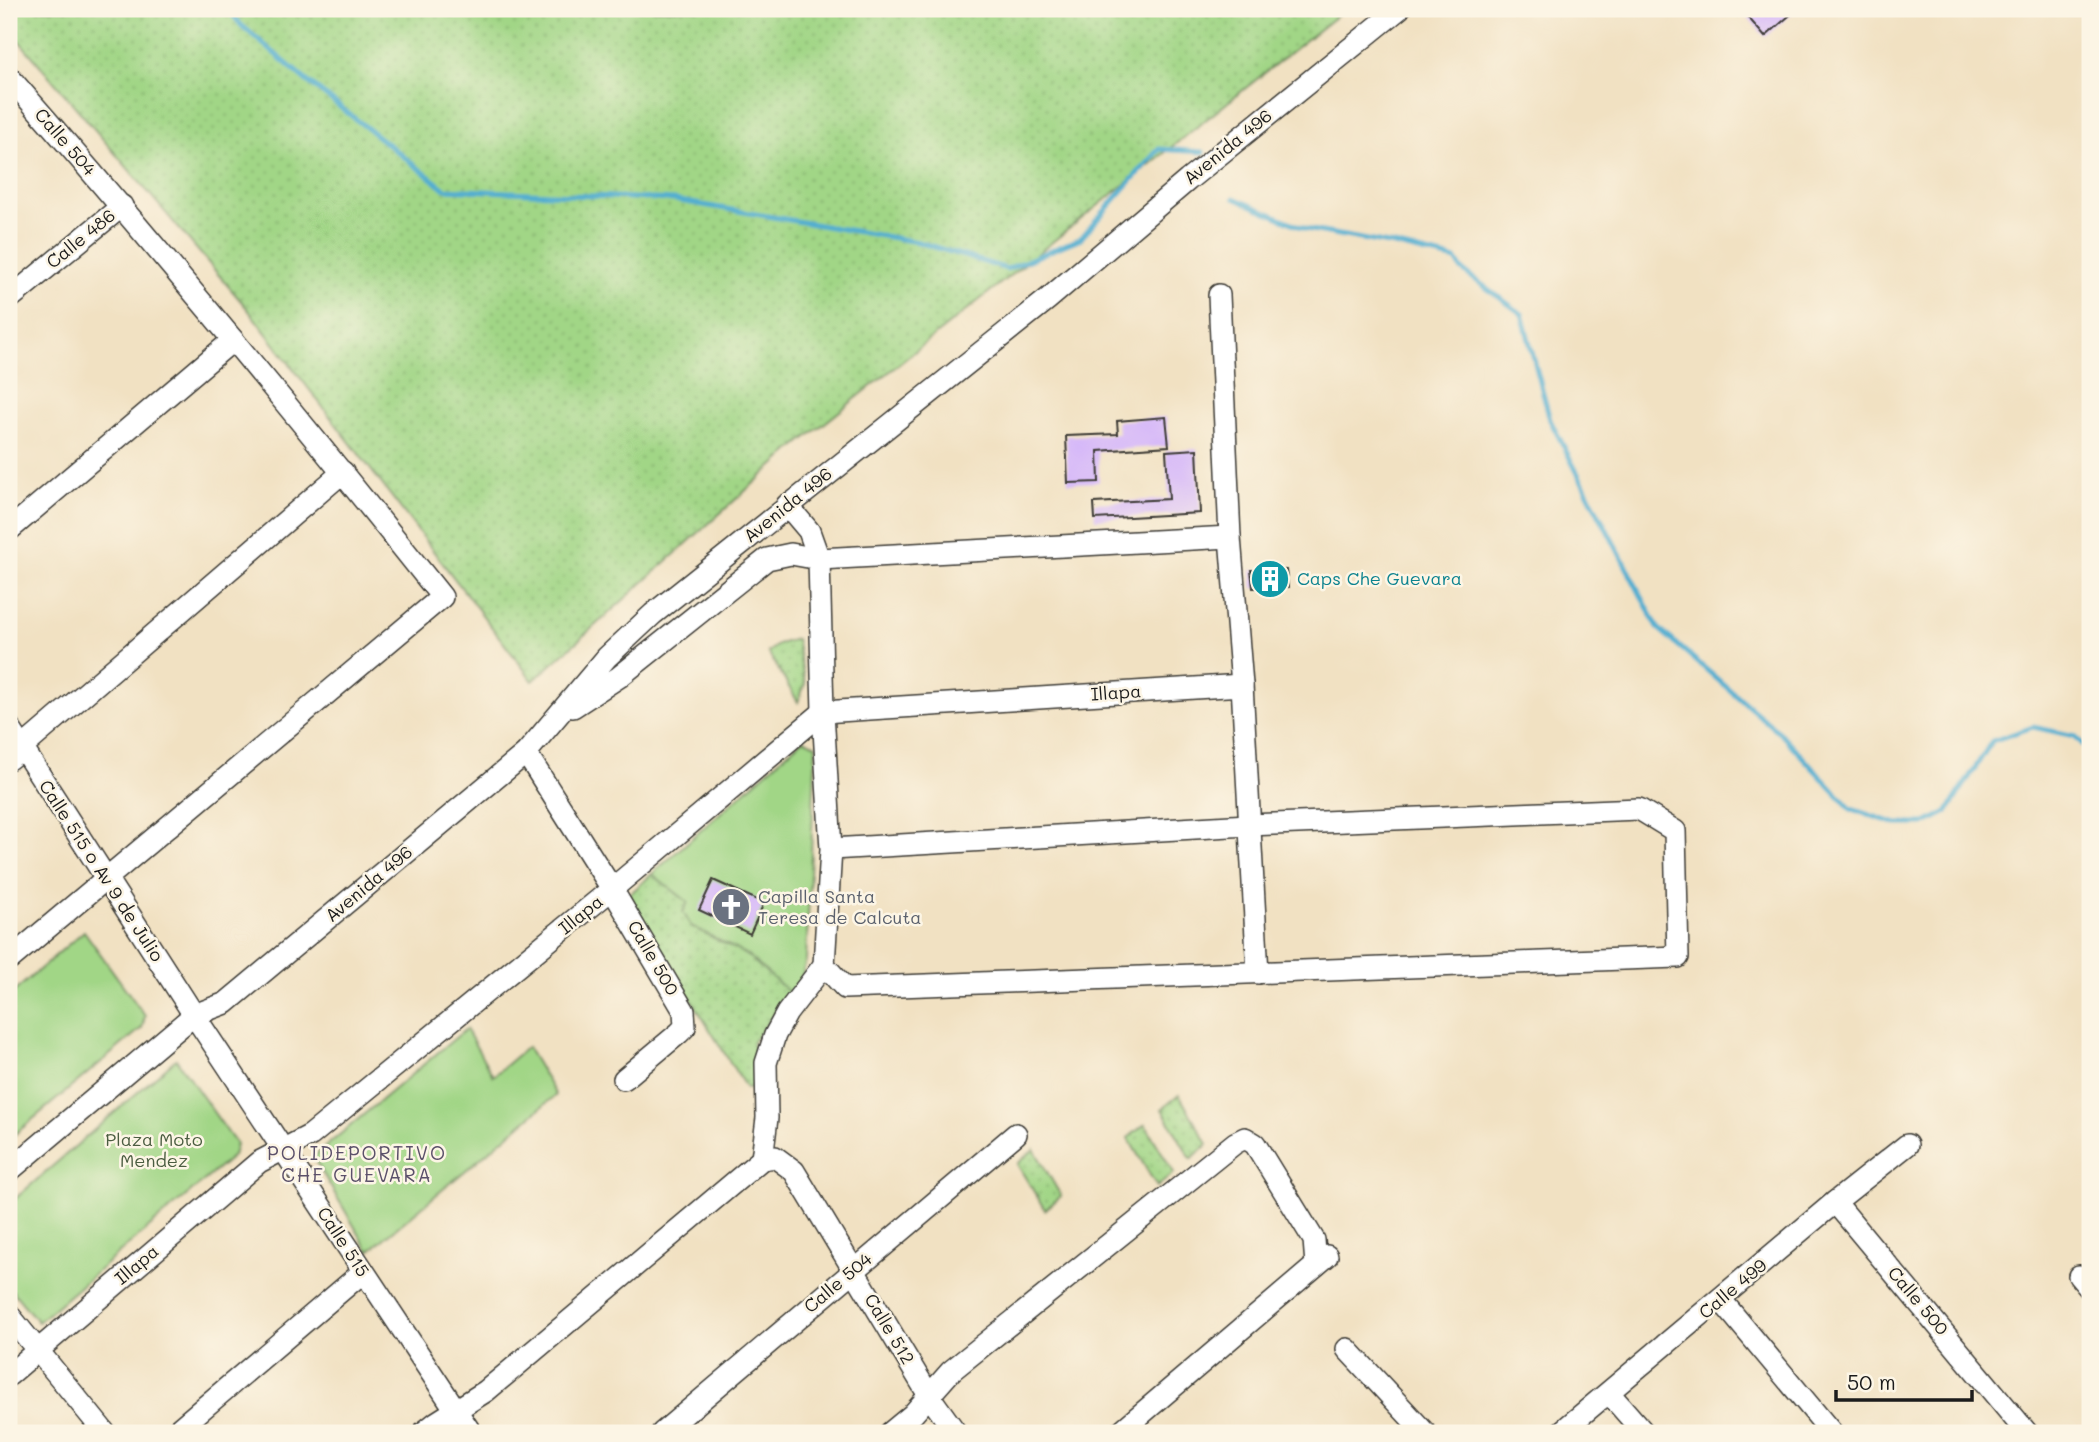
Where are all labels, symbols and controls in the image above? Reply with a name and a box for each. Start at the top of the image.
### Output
street label: Calle 504 [30,102,102,181]
street label: Avenida 496 [1178,103,1277,189]
street label: Calle 486 [41,203,120,273]
street label: Avenida 496 [738,461,837,547]
building icon: Caps Che Guevara [1249,558,1291,600]
place label: Caps Che Guevara [1297,566,1462,590]
street label: Illapa [1090,678,1142,706]
street label: Calle 515 o Av 9 de Julio [34,775,170,966]
street label: Avenida 496 [320,840,417,927]
place label: Capilla Santa Teresa de Calcuta [758,884,922,929]
church icon: Capilla Santa Teresa de Calcuta [710,886,752,928]
street label: Illapa [553,889,608,939]
street label: Calle 500 [623,916,685,999]
park label: Plaza Moto Mendez [105,1127,203,1172]
district label: POLIDEPORTIVO CHE GUEVARA [267,1140,447,1187]
street label: Calle 515 [312,1202,375,1281]
street label: Illapa [109,1239,163,1290]
street label: Calle 504 [798,1246,877,1318]
street label: Calle 499 [1693,1253,1772,1324]
street label: Calle 500 [1883,1261,1955,1340]
street label: Calle 512 [859,1289,920,1368]
scale bar [1836,1358,1973,1402]
text: 50 m [1847,1368,1896,1395]

